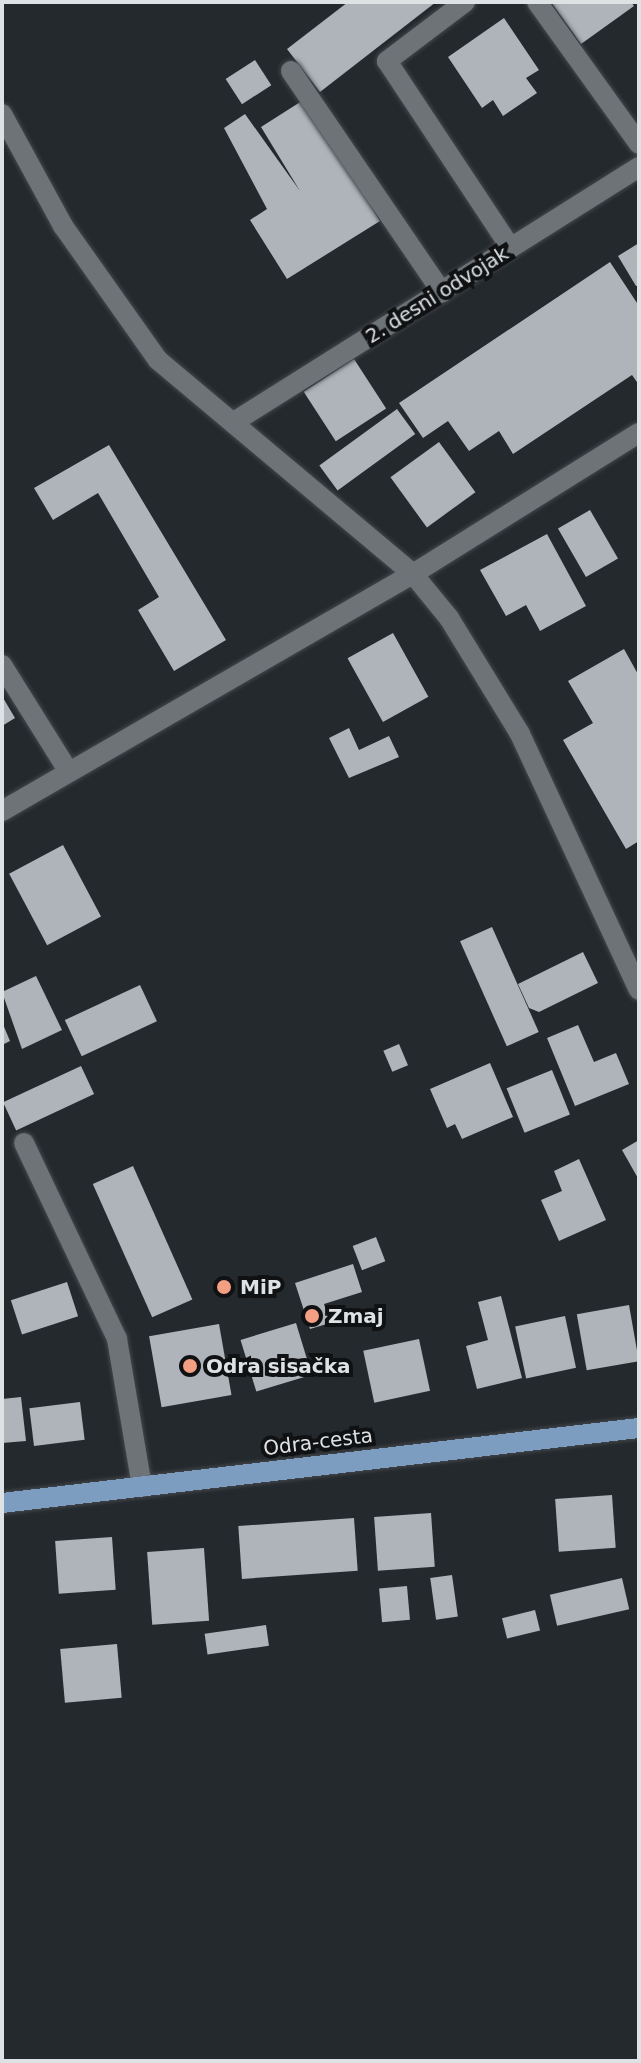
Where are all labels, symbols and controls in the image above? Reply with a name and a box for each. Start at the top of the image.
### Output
street label: 2. desni odvojak [361,241,513,349]
place label: MiP [240,1275,281,1299]
marker: MiP [215,1278,233,1296]
place label: Zmaj [328,1304,384,1328]
marker: Zmaj [303,1307,321,1325]
place label: Odra sisačka [206,1354,350,1378]
marker: Odra sisačka [181,1357,199,1375]
street label: Odra-cesta [262,1423,374,1461]

